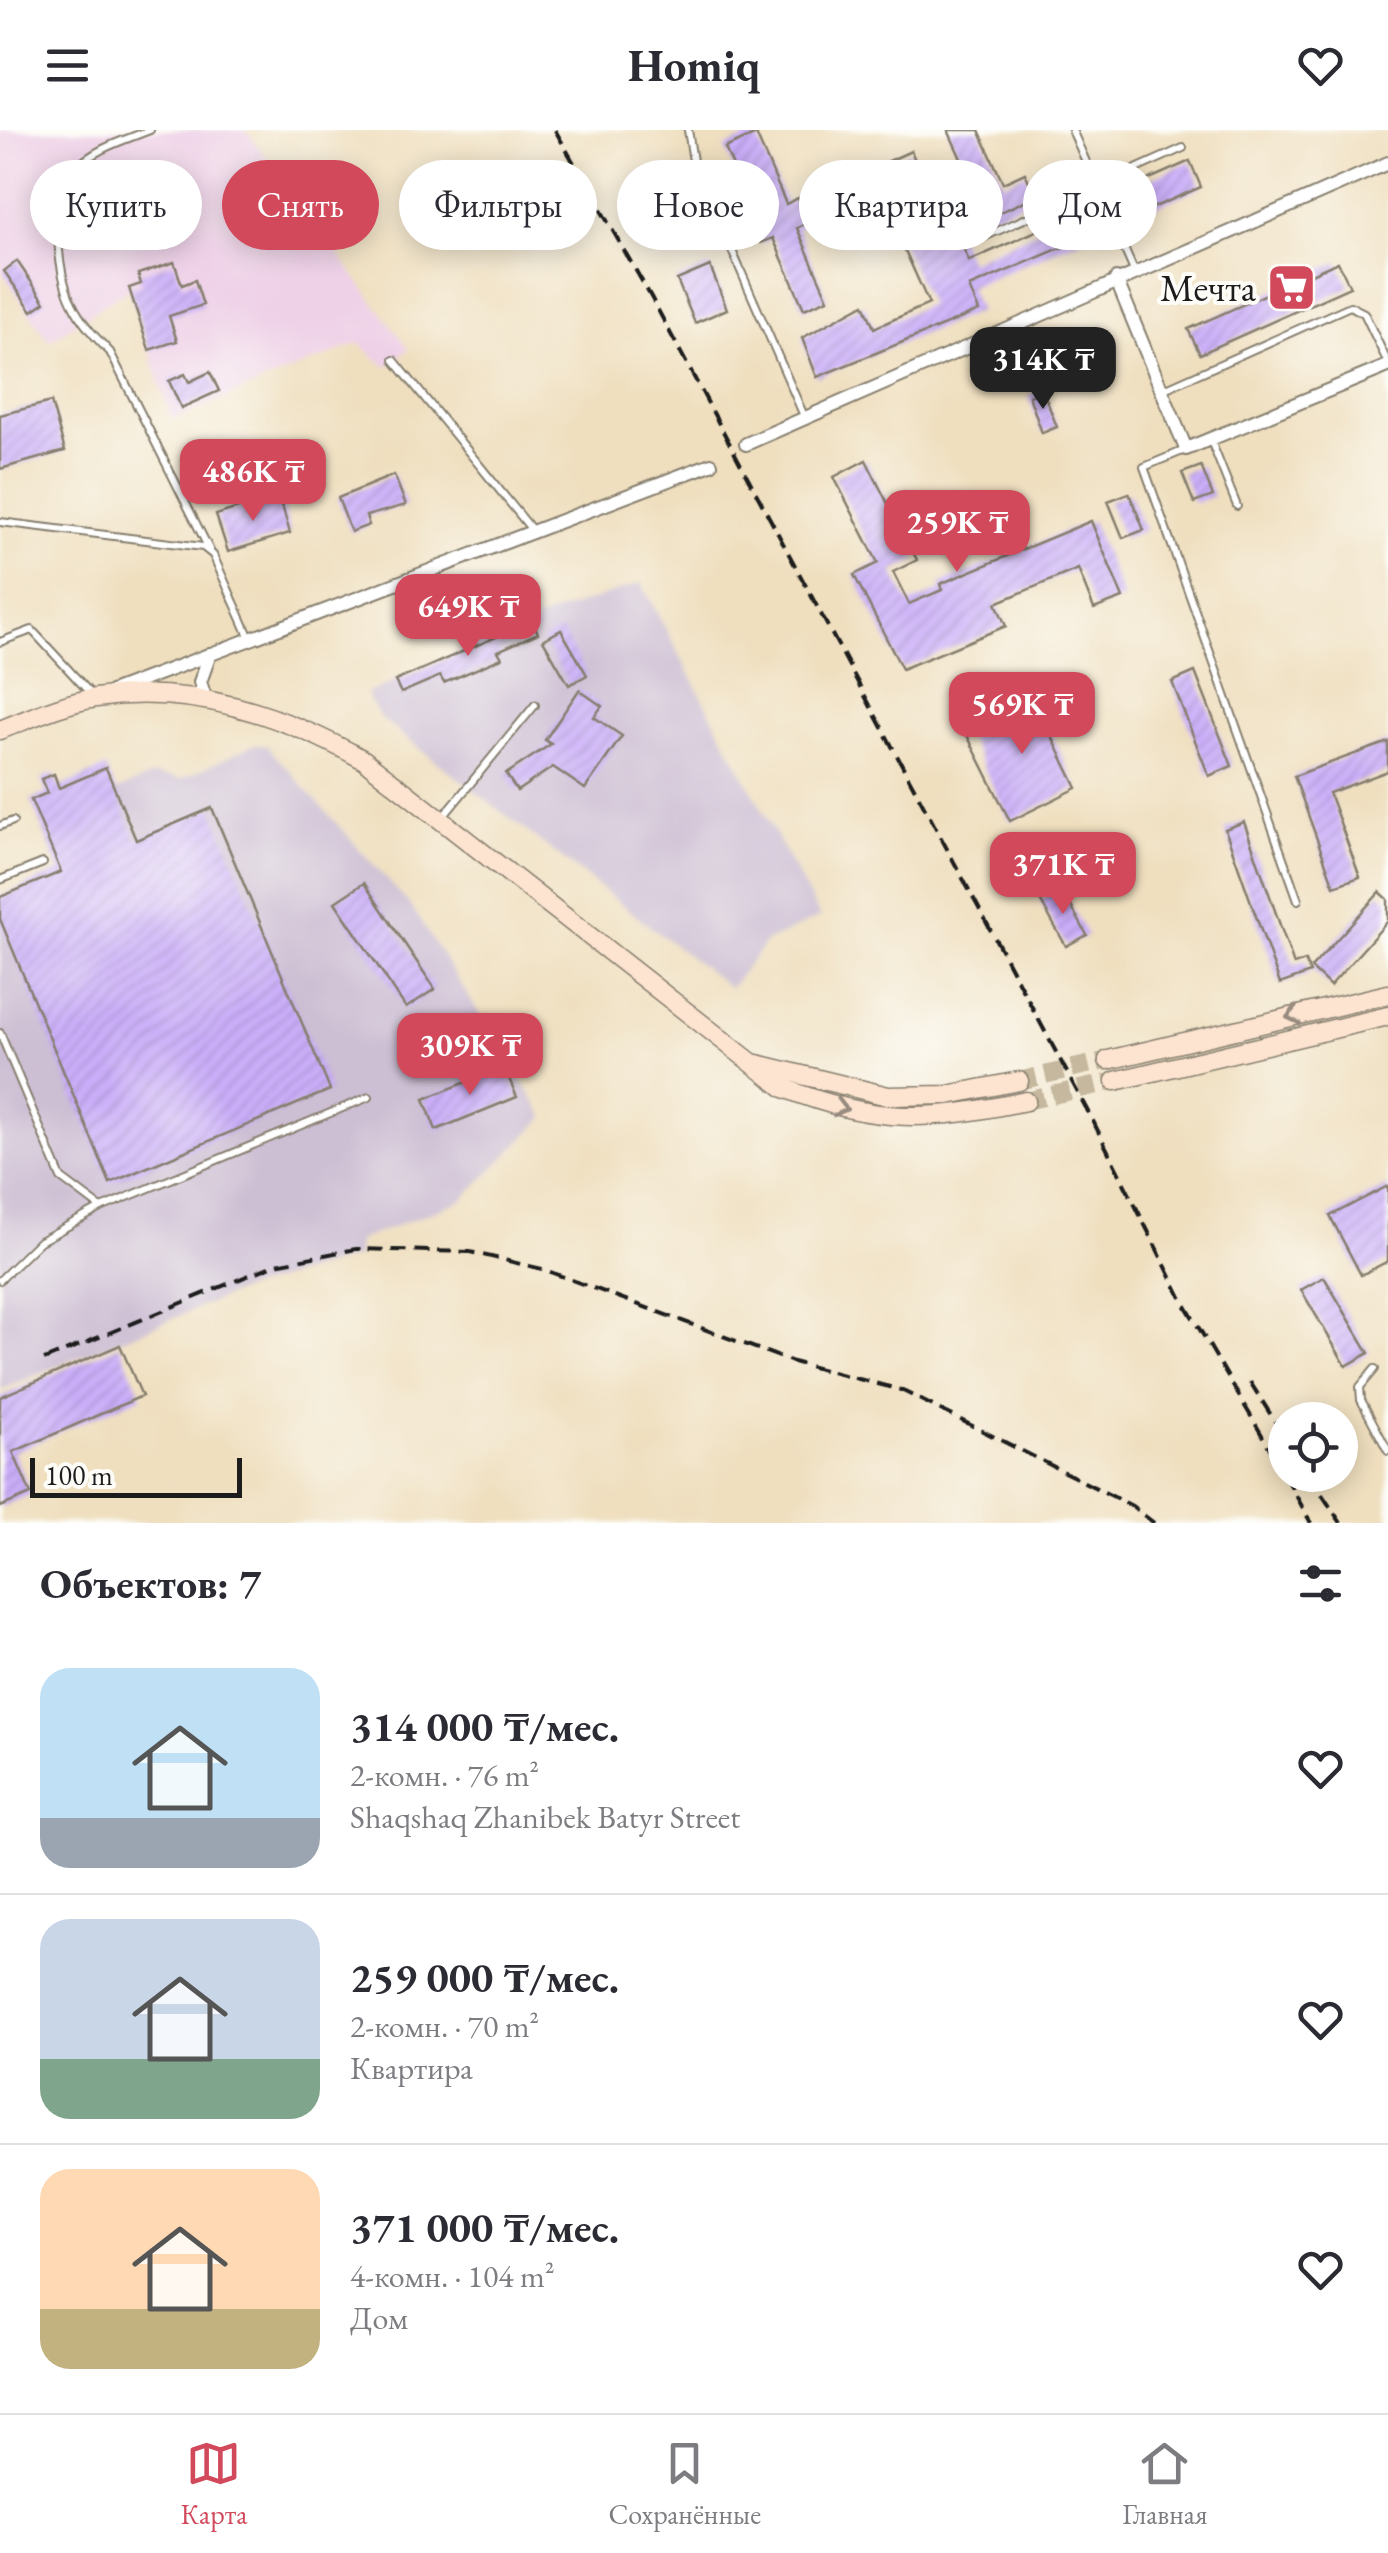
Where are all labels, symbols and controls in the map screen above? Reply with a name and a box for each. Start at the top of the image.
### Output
text: Homiq [628,36,760,94]
icon: menu [40,38,95,93]
icon: heart [1293,38,1348,93]
chip: Купить [30,160,202,250]
chip: Снять [222,160,379,250]
chip: Фильтры [399,160,597,250]
chip: Новое [617,160,779,250]
chip: Квартира [799,160,1003,250]
chip: Дом [1023,160,1157,250]
supermarket icon: Мечта [1265,262,1317,314]
place label: Мечта [1160,263,1257,312]
pin: 314K ₸ [962,327,1124,412]
text: 314K ₸ [992,338,1094,380]
pin: 486K ₸ [172,439,334,524]
text: 486K ₸ [202,450,304,492]
pin: 259K ₸ [876,490,1038,575]
text: 259K ₸ [906,501,1008,543]
pin: 649K ₸ [387,574,549,659]
text: 649K ₸ [417,585,519,627]
pin: 569K ₸ [941,672,1103,757]
text: 569K ₸ [971,683,1073,725]
pin: 371K ₸ [982,832,1144,917]
text: 371K ₸ [1012,843,1114,885]
one-way arrow [1285,1005,1302,1026]
pin: 309K ₸ [389,1013,551,1098]
text: 309K ₸ [419,1024,521,1066]
one-way arrow [832,1096,849,1117]
map controls [1268,1402,1358,1492]
button: locate [1268,1402,1358,1492]
scale bar [30,1453,242,1498]
text: 100 m [45,1457,113,1493]
text: Объектов: 7 [40,1556,261,1611]
icon: filters [1293,1556,1348,1611]
text: 314 000 ₸/мес. [350,1699,619,1754]
icon: home [120,1708,240,1828]
icon: heart [1293,1741,1348,1796]
text: 2-комн. · 76 m² [350,1754,539,1796]
text: Shaqshaq Zhanibek Batyr Street [350,1796,740,1838]
text: 259 000 ₸/мес. [350,1950,619,2005]
icon: home [120,1959,240,2079]
icon: heart [1293,1992,1348,2047]
text: 2-комн. · 70 m² [350,2005,539,2047]
text: Квартира [350,2047,473,2089]
text: 371 000 ₸/мес. [350,2200,619,2255]
icon: home [120,2209,240,2329]
icon: heart [1293,2242,1348,2297]
text: 4-комн. · 104 m² [350,2255,555,2297]
text: Дом [350,2297,408,2339]
tab: Карта [181,2436,247,2532]
tab: Сохранённые [608,2436,761,2532]
tab: Главная [1122,2436,1207,2532]

